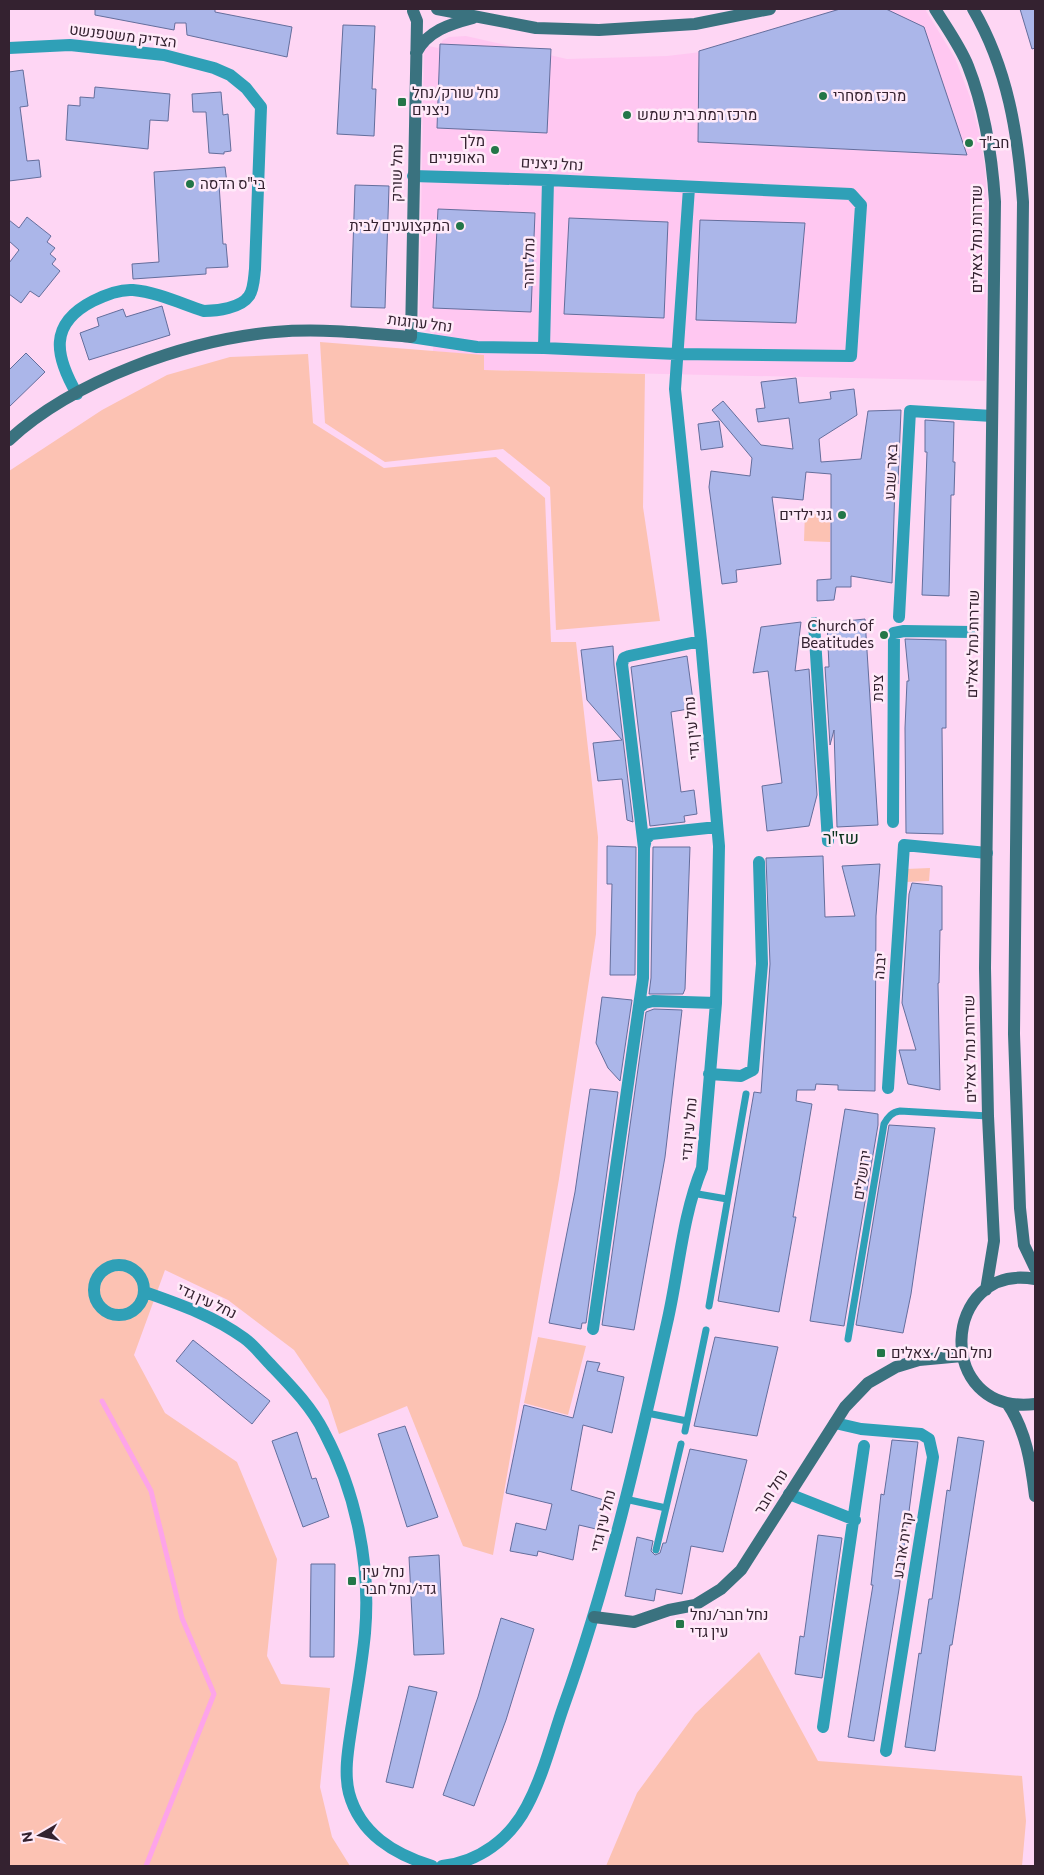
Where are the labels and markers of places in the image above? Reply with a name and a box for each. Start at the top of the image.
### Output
place label: נחל שורק/נחל ניצנים [412,83,499,118]
place label: מרכז מסחרי [833,86,906,104]
marker: מרכז מסחרי [817,90,829,102]
marker: נחל שורק/נחל ניצנים [396,96,408,108]
place label: מרכז רמת בית שמש [637,105,757,123]
marker: מרכז רמת בית שמש [621,109,633,121]
place label: מלך האופניים [429,131,485,166]
place label: חב"ד [979,133,1009,151]
marker: חב"ד [963,137,975,149]
marker: מלך האופניים [489,144,501,156]
place label: בי"ס הדסה [200,174,266,192]
marker: בי"ס הדסה [184,178,196,190]
place label: המקצוענים לבית [349,216,450,234]
marker: המקצוענים לבית [454,220,466,232]
place label: גני ילדים [779,505,832,523]
marker: גני ילדים [836,509,848,521]
place label: Church of Beatitudes [801,616,874,651]
marker: Church of Beatitudes [878,629,890,641]
place label: נחל חבר / צאלים [891,1343,992,1361]
marker: נחל חבר / צאלים [875,1347,887,1359]
place label: נחל עין גדי/נחל חבר [362,1562,437,1597]
marker: נחל עין גדי/נחל חבר [346,1575,358,1587]
place label: נחל חבר/נחל עין גדי [690,1605,768,1640]
marker: נחל חבר/נחל עין גדי [674,1618,686,1630]

